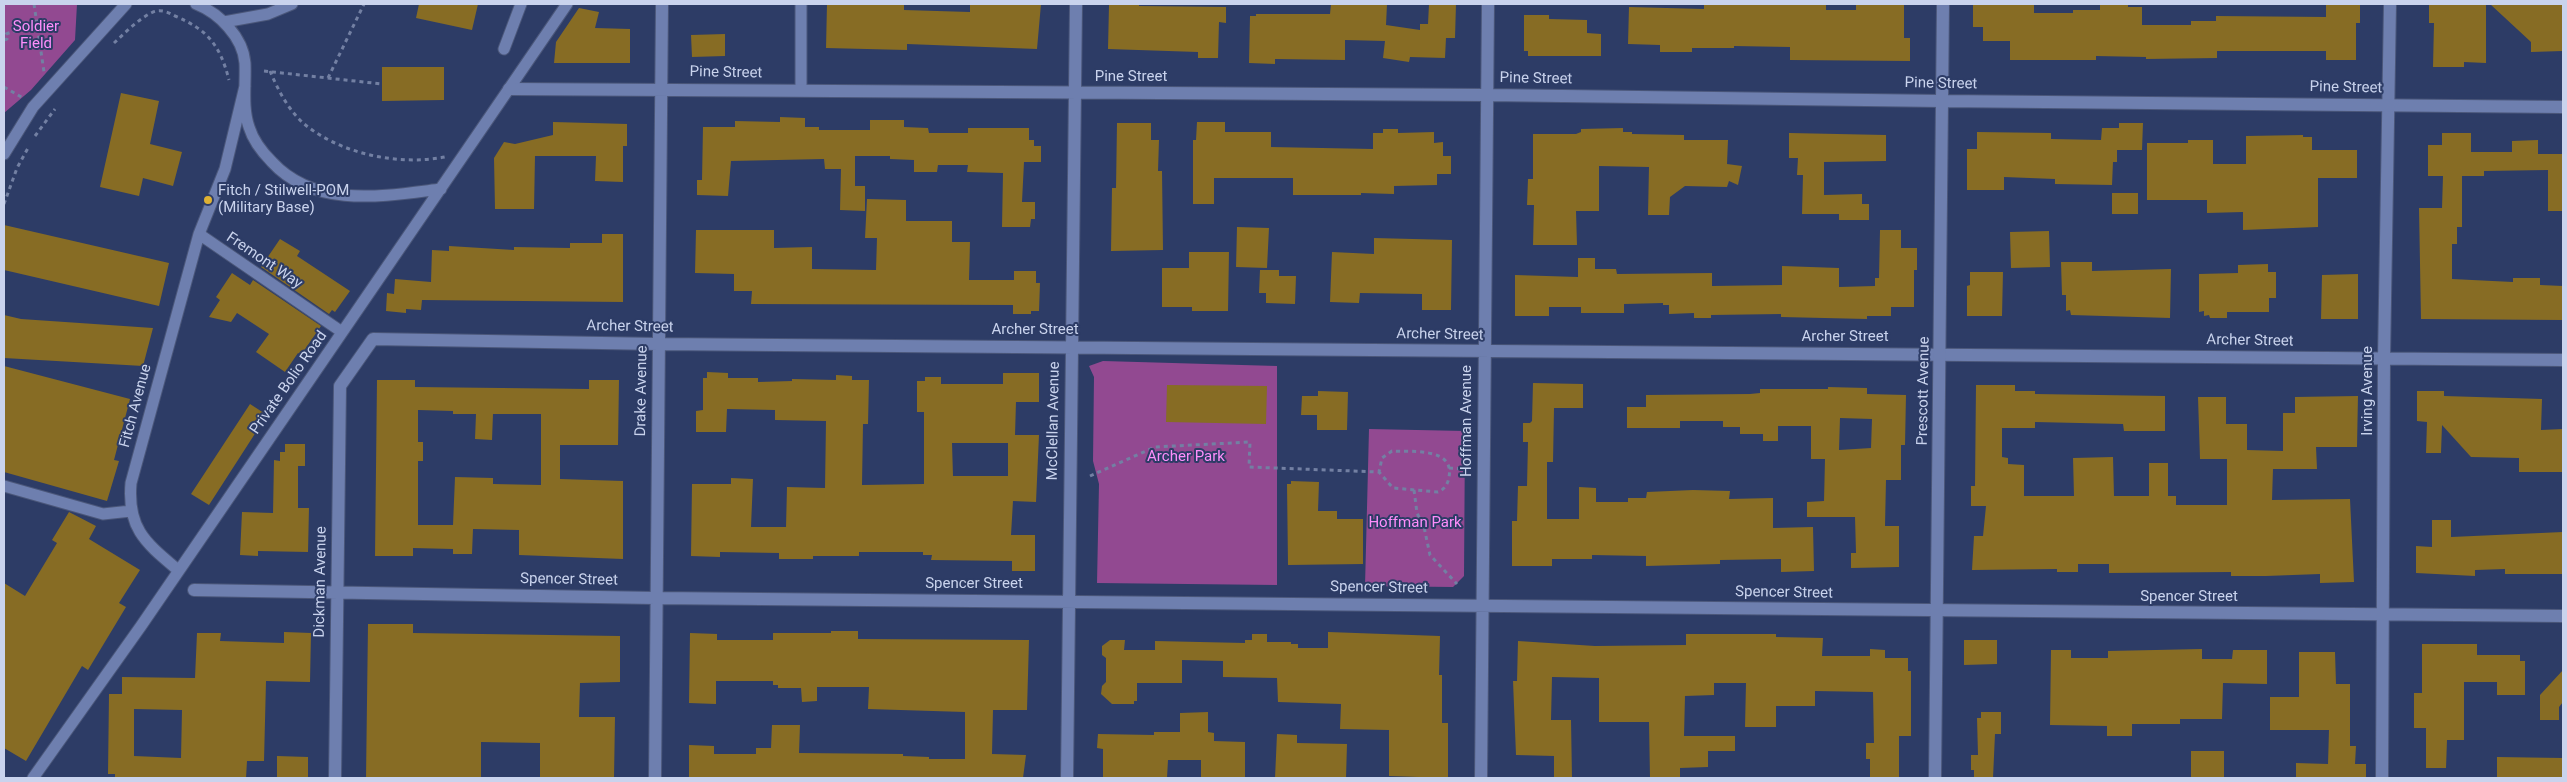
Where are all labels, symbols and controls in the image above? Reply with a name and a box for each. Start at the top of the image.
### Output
park label: Soldier Field [13,18,59,53]
street label: Pine Street [690,63,762,83]
street label: Pine Street [1095,68,1167,86]
street label: Pine Street [1500,69,1572,89]
street label: Pine Street [1905,74,1977,94]
street label: Pine Street [2310,78,2382,98]
place label: Fitch / Stilwell-POM (Military Base) [218,182,349,217]
marker: Fitch / Stilwell-POM (Military Base) [202,194,214,206]
street label: Fremont Way [223,229,305,293]
street label: Archer Street [586,317,674,337]
street label: Archer Street [991,321,1079,339]
street label: Archer Street [1396,325,1484,345]
street label: Private Bolio Road [247,328,331,438]
street label: Archer Street [1801,328,1889,346]
street label: Archer Street [2206,331,2294,351]
street label: Prescott Avenue [1914,336,1934,446]
street label: Drake Avenue [632,345,652,437]
street label: Irving Avenue [2359,346,2377,436]
street label: McClellan Avenue [1044,361,1064,481]
street label: Fitch Avenue [116,362,156,450]
street label: Hoffman Avenue [1458,365,1476,477]
park label: Archer Park [1147,448,1225,466]
park label: Hoffman Park [1368,514,1462,532]
street label: Dickman Avenue [311,526,331,638]
street label: Spencer Street [520,570,618,590]
street label: Spencer Street [925,575,1023,593]
street label: Spencer Street [1330,578,1428,598]
street label: Spencer Street [1735,583,1833,603]
street label: Spencer Street [2140,588,2238,606]

